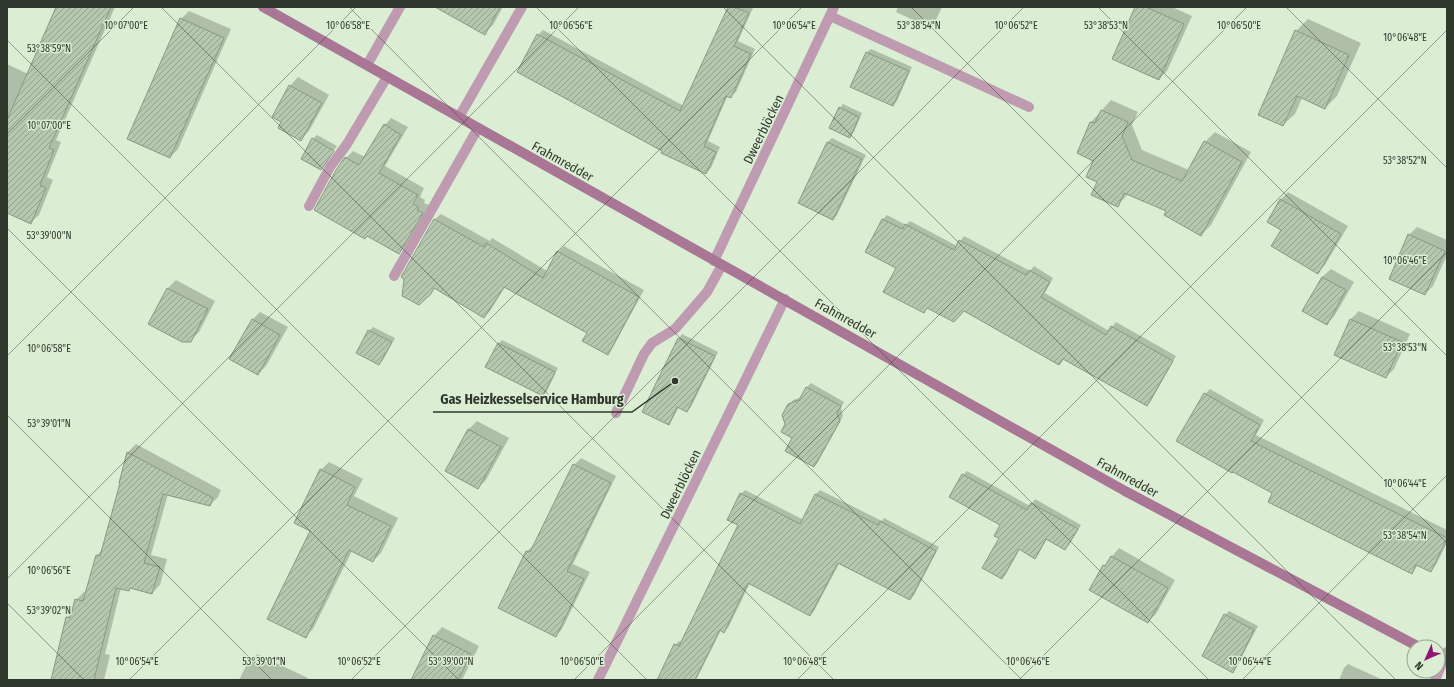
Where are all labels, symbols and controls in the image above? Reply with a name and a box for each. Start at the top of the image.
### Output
text: 10°07'00"E [104,20,148,32]
text: 10°06'58"E [326,20,370,32]
text: 10°06'56"E [549,20,593,32]
text: 10°06'54"E [772,20,816,32]
text: 53°38'54"N [897,20,941,32]
text: 10°06'52"E [994,20,1038,32]
text: 53°38'53"N [1084,20,1128,32]
text: 10°06'50"E [1217,20,1261,32]
text: 10°06'48"E [1383,32,1427,44]
text: 53°38'59"N [27,43,71,55]
street label: Dweerblöcken [740,92,787,166]
text: 10°07'00"E [27,120,71,132]
street label: Frahmredder [529,138,597,185]
text: 53°38'52"N [1383,155,1427,167]
text: 53°39'00"N [26,230,72,242]
text: 10°06'46"E [1383,255,1427,267]
street label: Frahmredder [812,295,880,342]
text: 53°38'53"N [1383,342,1427,354]
text: 10°06'58"E [27,343,71,355]
callout: Gas Heizkesselservice Hamburg [433,386,632,412]
text: Gas Heizkesselservice Hamburg [440,391,624,408]
text: 53°39'01"N [27,418,71,430]
street label: Dweerblöcken [657,447,704,521]
street label: Frahmredder [1094,454,1162,501]
text: 10°06'44"E [1383,478,1427,490]
text: 53°38'54"N [1383,530,1427,542]
text: 10°06'56"E [27,565,71,577]
text: 53°39'02"N [27,605,71,617]
north arrow [1406,639,1446,679]
text: 10°06'54"E [115,656,159,668]
text: 53°39'01"N [242,656,286,668]
text: 10°06'52"E [337,656,381,668]
text: 53°39'00"N [428,656,474,668]
text: 10°06'50"E [560,656,604,668]
text: 10°06'48"E [783,656,827,668]
text: 10°06'46"E [1006,656,1050,668]
text: 10°06'44"E [1228,656,1272,668]
text: N [1412,659,1426,673]

